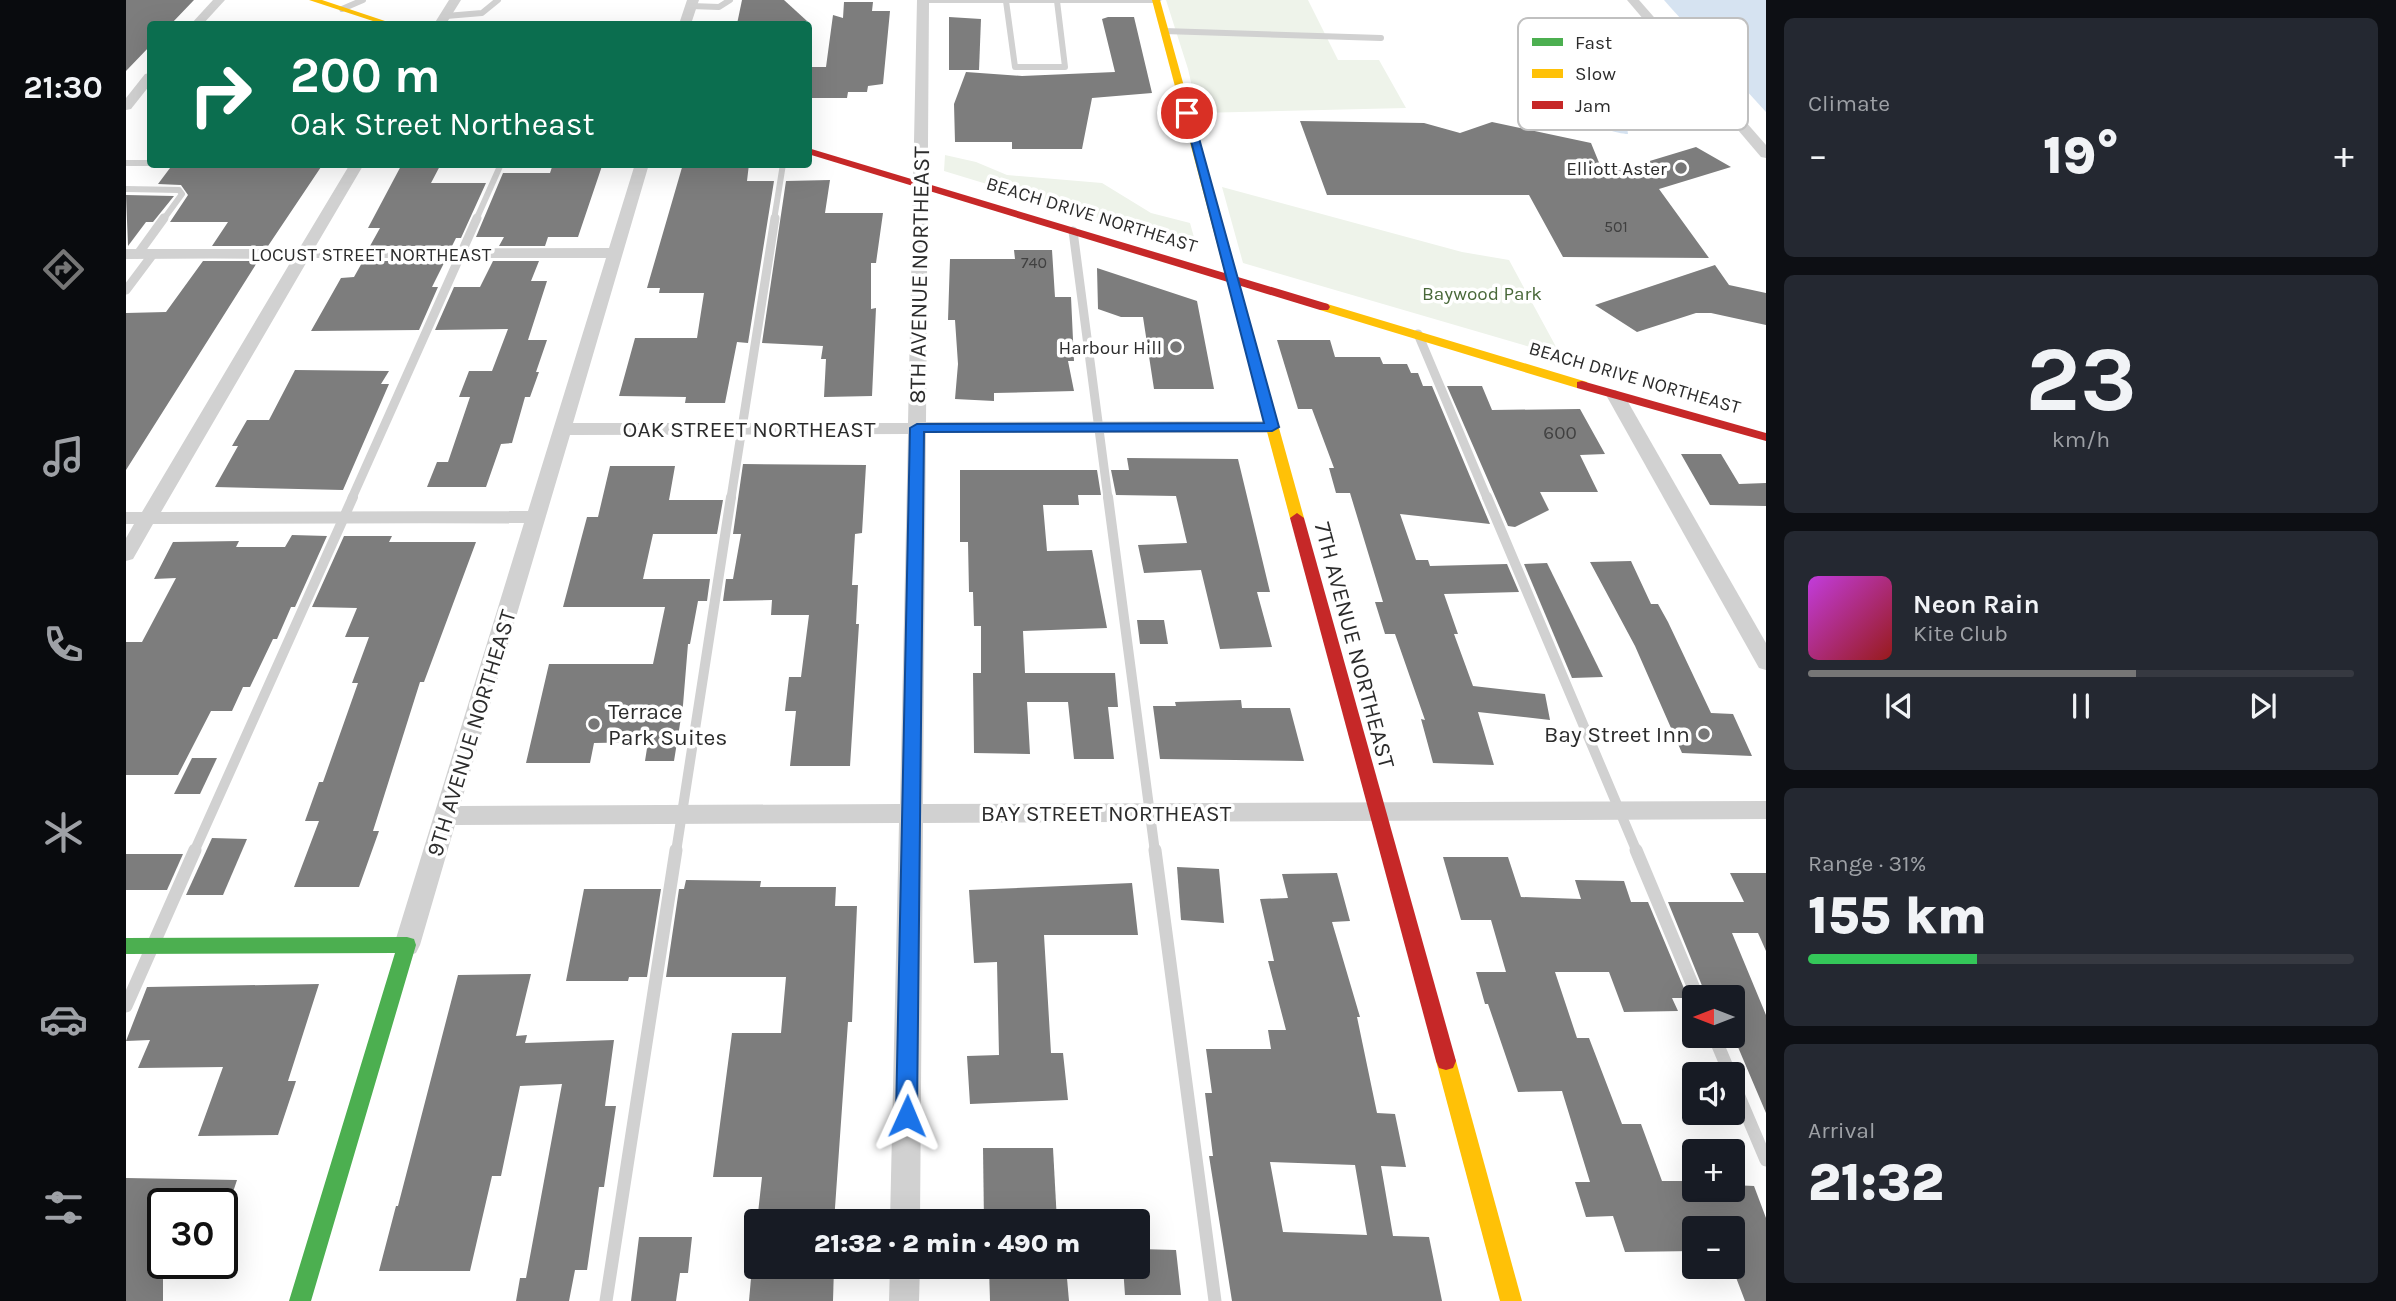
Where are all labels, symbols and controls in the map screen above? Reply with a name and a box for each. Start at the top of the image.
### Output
legend [1518,18,1748,130]
text: Fast [1575,32,1612,54]
text: 200 m [290,47,441,104]
icon: right [175,49,266,140]
text: Slow [1575,63,1616,85]
text: 21:30 [23,69,103,106]
pin [1157,83,1217,143]
text: Climate [1808,90,1890,117]
icon: arrive [1168,94,1206,132]
text: Jam [1575,95,1611,117]
text: Oak Street Northeast [290,106,595,143]
text: 19° [2043,125,2119,186]
text: − [1808,133,1828,178]
text: + [2334,133,2354,178]
street label: 8TH AVENUE NORTHEAST [904,146,935,404]
place label: Elliott Aster [1566,158,1667,180]
marker: Elliott Aster [1673,160,1689,176]
street label: BEACH DRIVE NORTHEAST [984,172,1200,258]
house number: 501 [1604,217,1628,236]
street label: LOCUST STREET NORTHEAST [251,244,492,266]
icon: directions [39,245,88,294]
house number: 740 [1021,253,1047,272]
park label: Baywood Park [1422,283,1542,305]
text: 23 [2025,327,2137,433]
place label: Harbour Hill [1058,337,1162,359]
street label: BEACH DRIVE NORTHEAST [1526,337,1744,419]
marker: Harbour Hill [1168,339,1184,355]
street label: OAK STREET NORTHEAST [623,416,876,443]
house number: 600 [1543,422,1577,444]
text: km/h [2052,426,2110,453]
icon: music [39,432,88,481]
street label: 7TH AVENUE NORTHEAST [1309,519,1401,772]
text: Neon Rain [1913,589,2040,620]
street label: 9TH AVENUE NORTHEAST [421,606,522,860]
icon: phone [39,620,88,669]
text: Kite Club [1913,620,2008,647]
icon: previous [1880,687,1918,725]
icon: pause [2062,687,2100,725]
icon: next [2244,687,2282,725]
place label: Terrace Park Suites [608,698,727,751]
marker: Terrace Park Suites [586,716,602,732]
place label: Bay Street Inn [1544,721,1690,748]
marker: Bay Street Inn [1696,726,1712,742]
street label: BAY STREET NORTHEAST [981,800,1232,827]
icon: climate [39,808,88,857]
text: Range · 31% [1808,850,1926,877]
text: 155 km [1808,885,1987,946]
north arrow [1682,985,1745,1048]
map controls [1682,985,1745,1279]
icon: car [39,995,88,1044]
button: sound [1682,1062,1745,1125]
position arrow [870,1079,944,1153]
text: Arrival [1808,1117,1875,1144]
button: + [1682,1139,1745,1202]
text: 21:32 [1808,1152,1944,1213]
icon: filters [39,1183,88,1232]
speed limit sign: 30 [147,1188,238,1279]
button: − [1682,1216,1745,1279]
text: 21:32 · 2 min · 490 m [814,1228,1080,1259]

